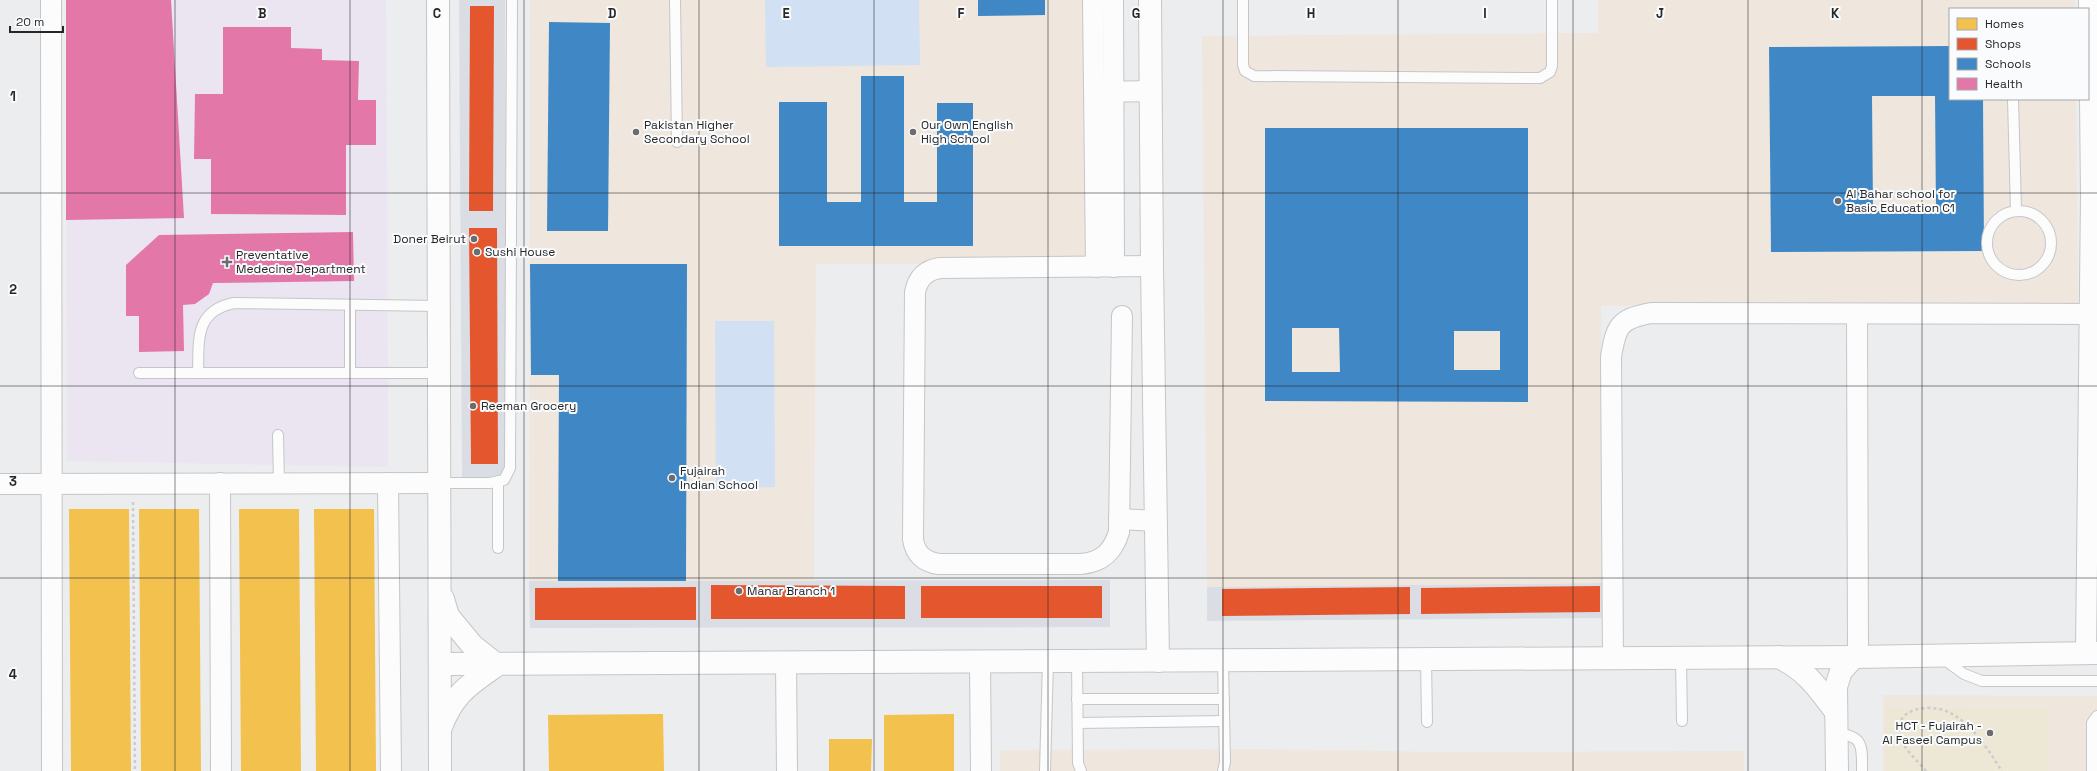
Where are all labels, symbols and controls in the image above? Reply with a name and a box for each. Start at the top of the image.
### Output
text: B [258,5,267,22]
text: C [433,5,441,22]
text: D [608,5,617,22]
text: E [782,5,790,22]
text: F [958,5,965,22]
text: G [1132,5,1140,22]
text: H [1307,5,1315,22]
text: I [1483,5,1487,22]
text: J [1656,5,1664,22]
text: K [1831,5,1840,22]
scale bar [10,8,63,34]
legend [1949,8,2089,100]
text: 20 m [16,14,44,30]
text: Homes [1985,16,2024,32]
text: Shops [1985,36,2021,52]
text: Schools [1985,56,2031,72]
text: Health [1985,76,2023,92]
text: 1 [10,88,16,105]
place label: Pakistan Higher Secondary School [644,117,750,147]
place label: Our Own English High School [921,117,1013,147]
marker: Pakistan Higher Secondary School [631,127,641,137]
marker: Our Own English High School [908,127,918,137]
place label: Al Bahar school for Basic Education C1 [1846,186,1955,216]
marker: Al Bahar school for Basic Education C1 [1833,196,1843,206]
place label: Doner Beirut [393,231,466,247]
marker: Doner Beirut [469,234,479,244]
place label: Sushi House [485,244,555,260]
place label: Preventative Medecine Department [236,247,366,277]
marker: Sushi House [472,247,482,257]
marker: Preventative Medecine Department [221,256,233,268]
text: 2 [9,281,17,298]
place label: Reeman Grocery [481,398,576,414]
marker: Reeman Grocery [468,401,478,411]
place label: Fujairah Indian School [680,463,758,493]
text: 3 [9,473,17,490]
marker: Fujairah Indian School [667,473,677,483]
place label: Manar Branch 1 [747,583,835,599]
marker: Manar Branch 1 [734,586,744,596]
text: 4 [9,666,17,683]
place label: HCT - Fujairah - Al Faseel Campus [1882,718,1982,748]
marker: HCT - Fujairah - Al Faseel Campus [1985,728,1995,738]

